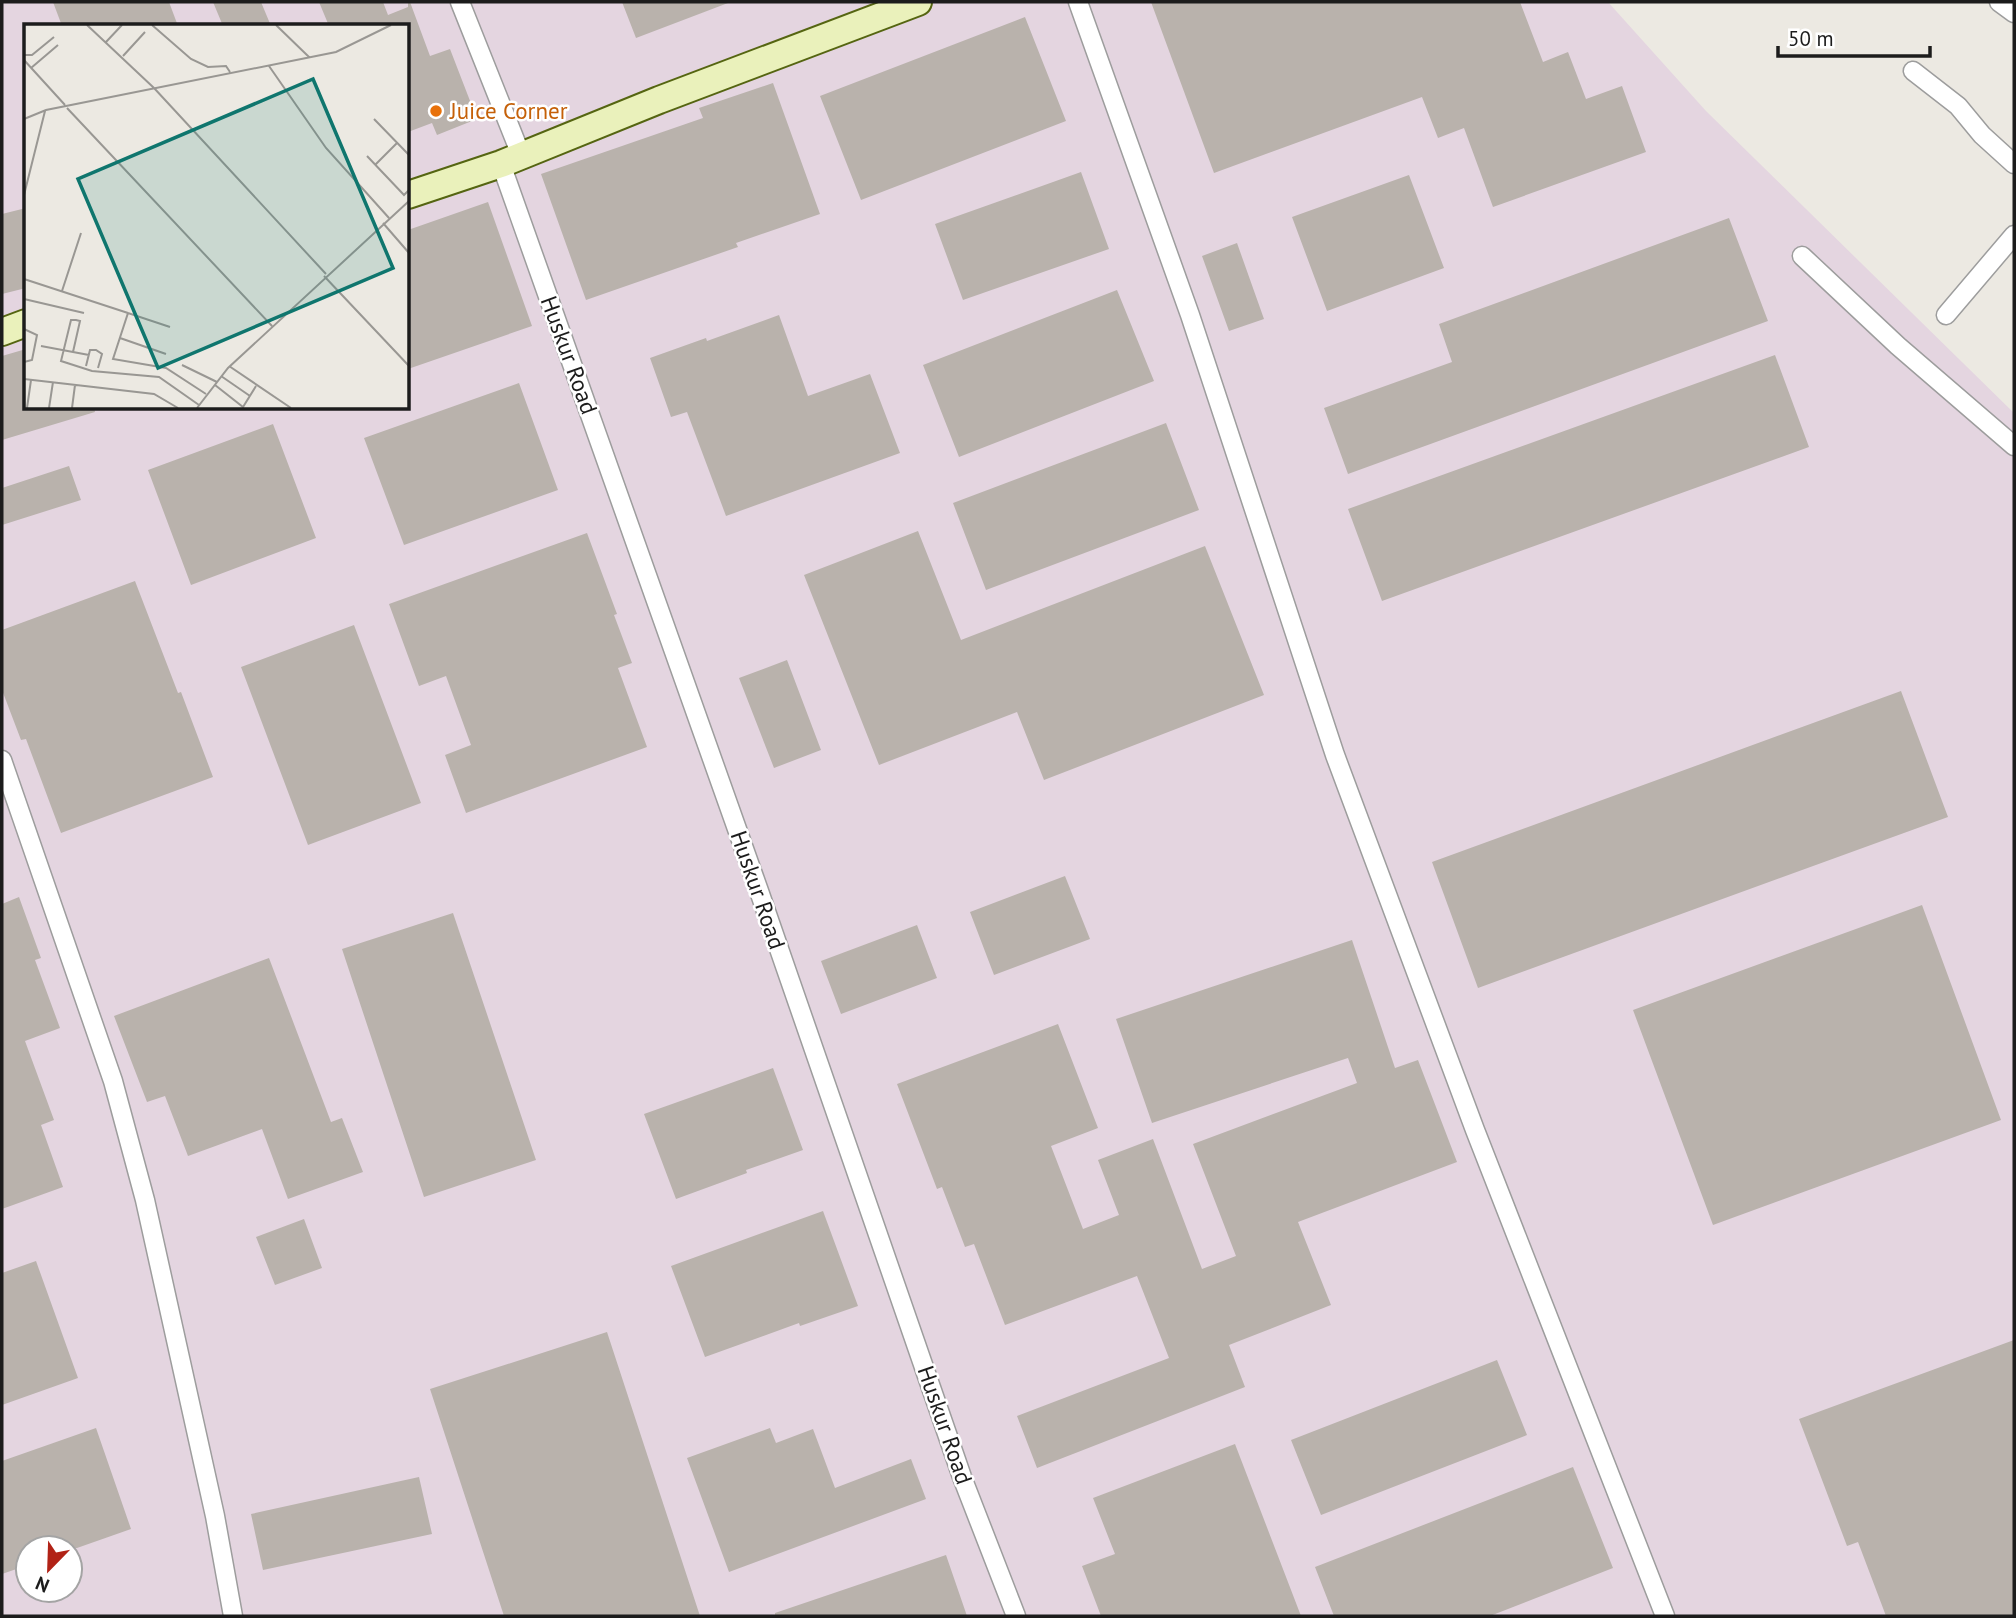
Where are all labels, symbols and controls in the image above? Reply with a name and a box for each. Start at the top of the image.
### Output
scale bar [1778,14,1930,58]
inset map [24,24,410,410]
text: 50 m [1788,25,1834,52]
place label: Juice Corner [449,96,568,125]
marker: Juice Corner [428,103,444,119]
street label: Huskur Road [535,292,604,418]
street label: Huskur Road [725,827,792,953]
street label: Huskur Road [912,1362,979,1488]
north arrow [14,1534,84,1604]
text: N [32,1571,53,1598]

